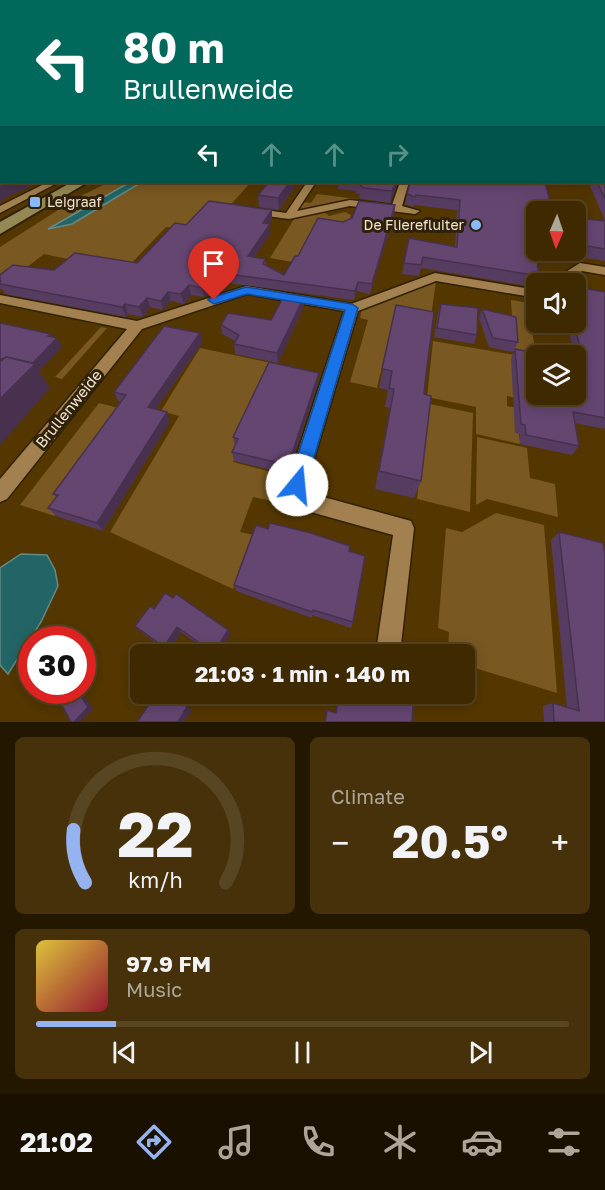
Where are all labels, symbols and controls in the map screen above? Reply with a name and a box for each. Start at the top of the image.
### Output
text: 80 m [123,22,224,72]
icon: left [24,24,102,102]
text: Brullenweide [123,73,294,105]
icon: left [192,138,225,171]
icon: ahead [255,138,288,171]
icon: ahead [318,138,351,171]
icon: right [381,138,414,171]
place label: Leigraaf [47,193,102,210]
marker: Leigraaf [28,195,42,209]
north arrow [526,201,586,261]
map controls [526,201,586,405]
place label: De Flierefluiter [364,216,465,233]
marker: De Flierefluiter [469,218,483,232]
pin [188,238,239,300]
icon: arrive [197,247,230,280]
button: sound [526,273,586,333]
button: layers [526,345,586,405]
street label: Brullenweide [31,366,105,451]
position arrow [265,453,329,517]
speed limit sign: 30 [18,626,96,704]
text: 21:03 · 1 min · 140 m [195,660,410,687]
text: Climate [331,784,405,808]
text: 22 [117,796,193,871]
text: 20.5° [392,814,508,868]
text: − [331,823,349,862]
text: + [551,823,569,862]
text: km/h [128,867,182,893]
text: 97.9 FM [126,950,211,977]
text: Music [126,977,182,1001]
icon: previous [108,1036,141,1069]
icon: pause [286,1036,319,1069]
icon: next [464,1036,497,1069]
icon: directions [133,1121,175,1163]
icon: music [215,1121,257,1163]
icon: phone [297,1121,339,1163]
icon: climate [379,1121,421,1163]
icon: car [461,1121,503,1163]
icon: filters [543,1121,585,1163]
text: 21:02 [20,1126,93,1158]

